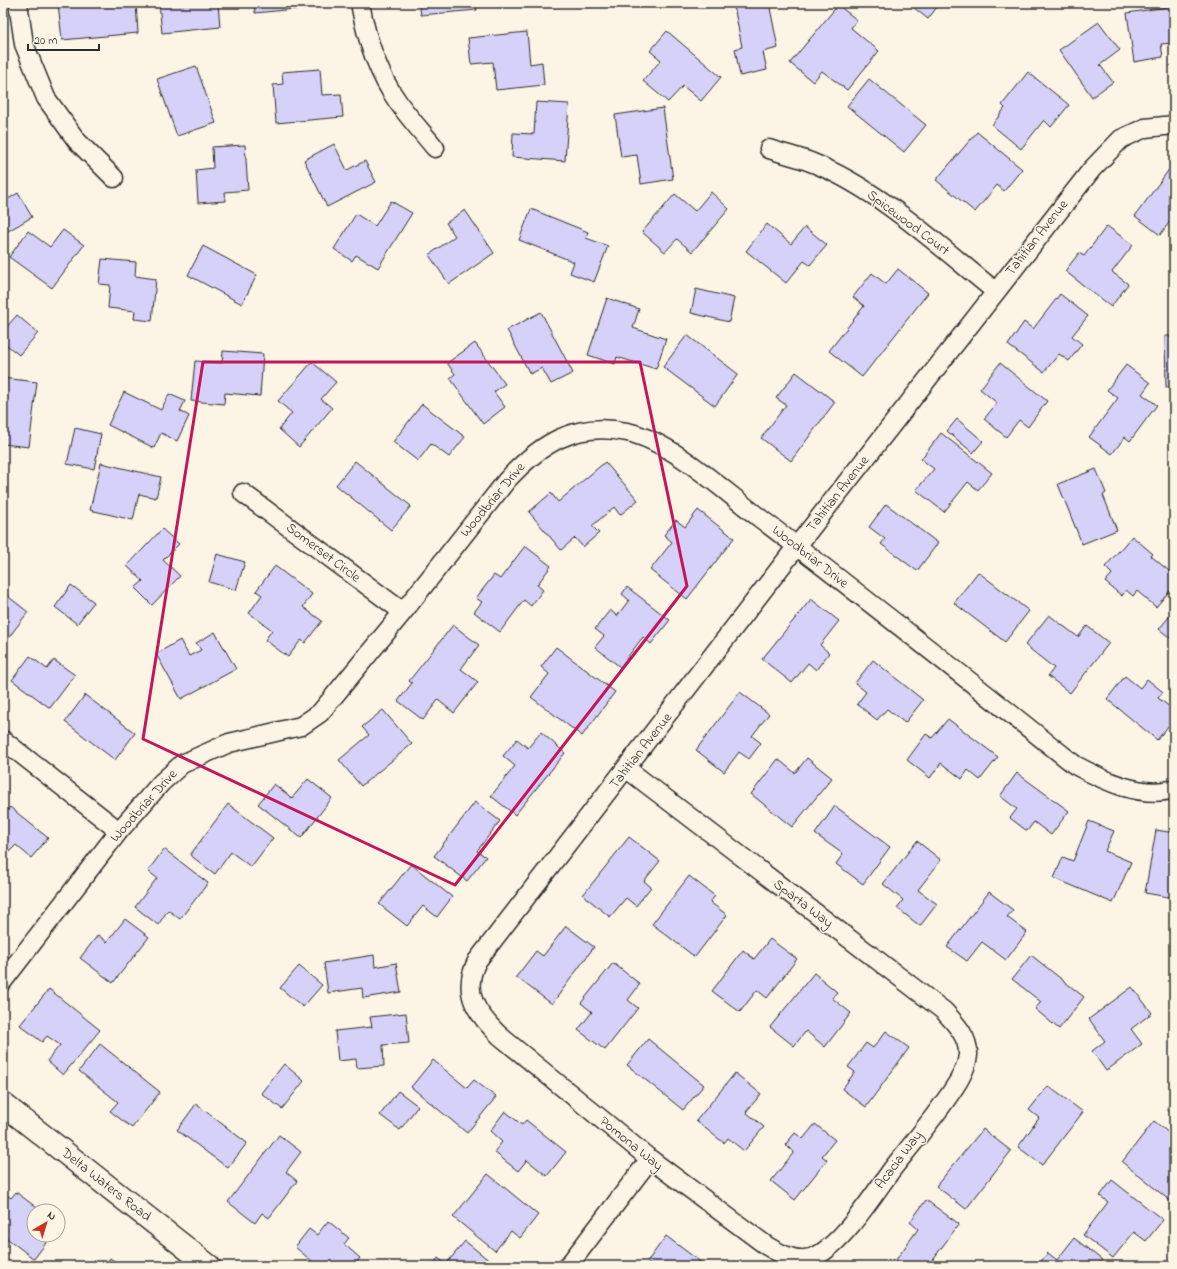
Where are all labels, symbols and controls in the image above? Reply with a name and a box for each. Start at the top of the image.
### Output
scale bar [28,26,99,52]
text: 20 m [34,32,57,50]
street label: Spicewood Court [862,185,954,261]
street label: Tahitian Avenue [1000,195,1074,281]
street label: Tahitian Avenue [801,451,875,537]
street label: Woodbriar Drive [455,457,531,542]
street label: Somerset Circle [281,518,365,589]
street label: Woodbriar Drive [767,520,853,594]
street label: Tahitian Avenue [604,708,678,794]
street label: Woodbriar Drive [105,764,183,847]
street label: Sparta Way [768,874,838,935]
street label: Pomona Way [594,1112,668,1177]
street label: Acacia Way [870,1126,929,1194]
street label: Delta Waters Road [56,1142,156,1227]
north arrow [26,1203,66,1243]
text: N [44,1207,59,1225]

